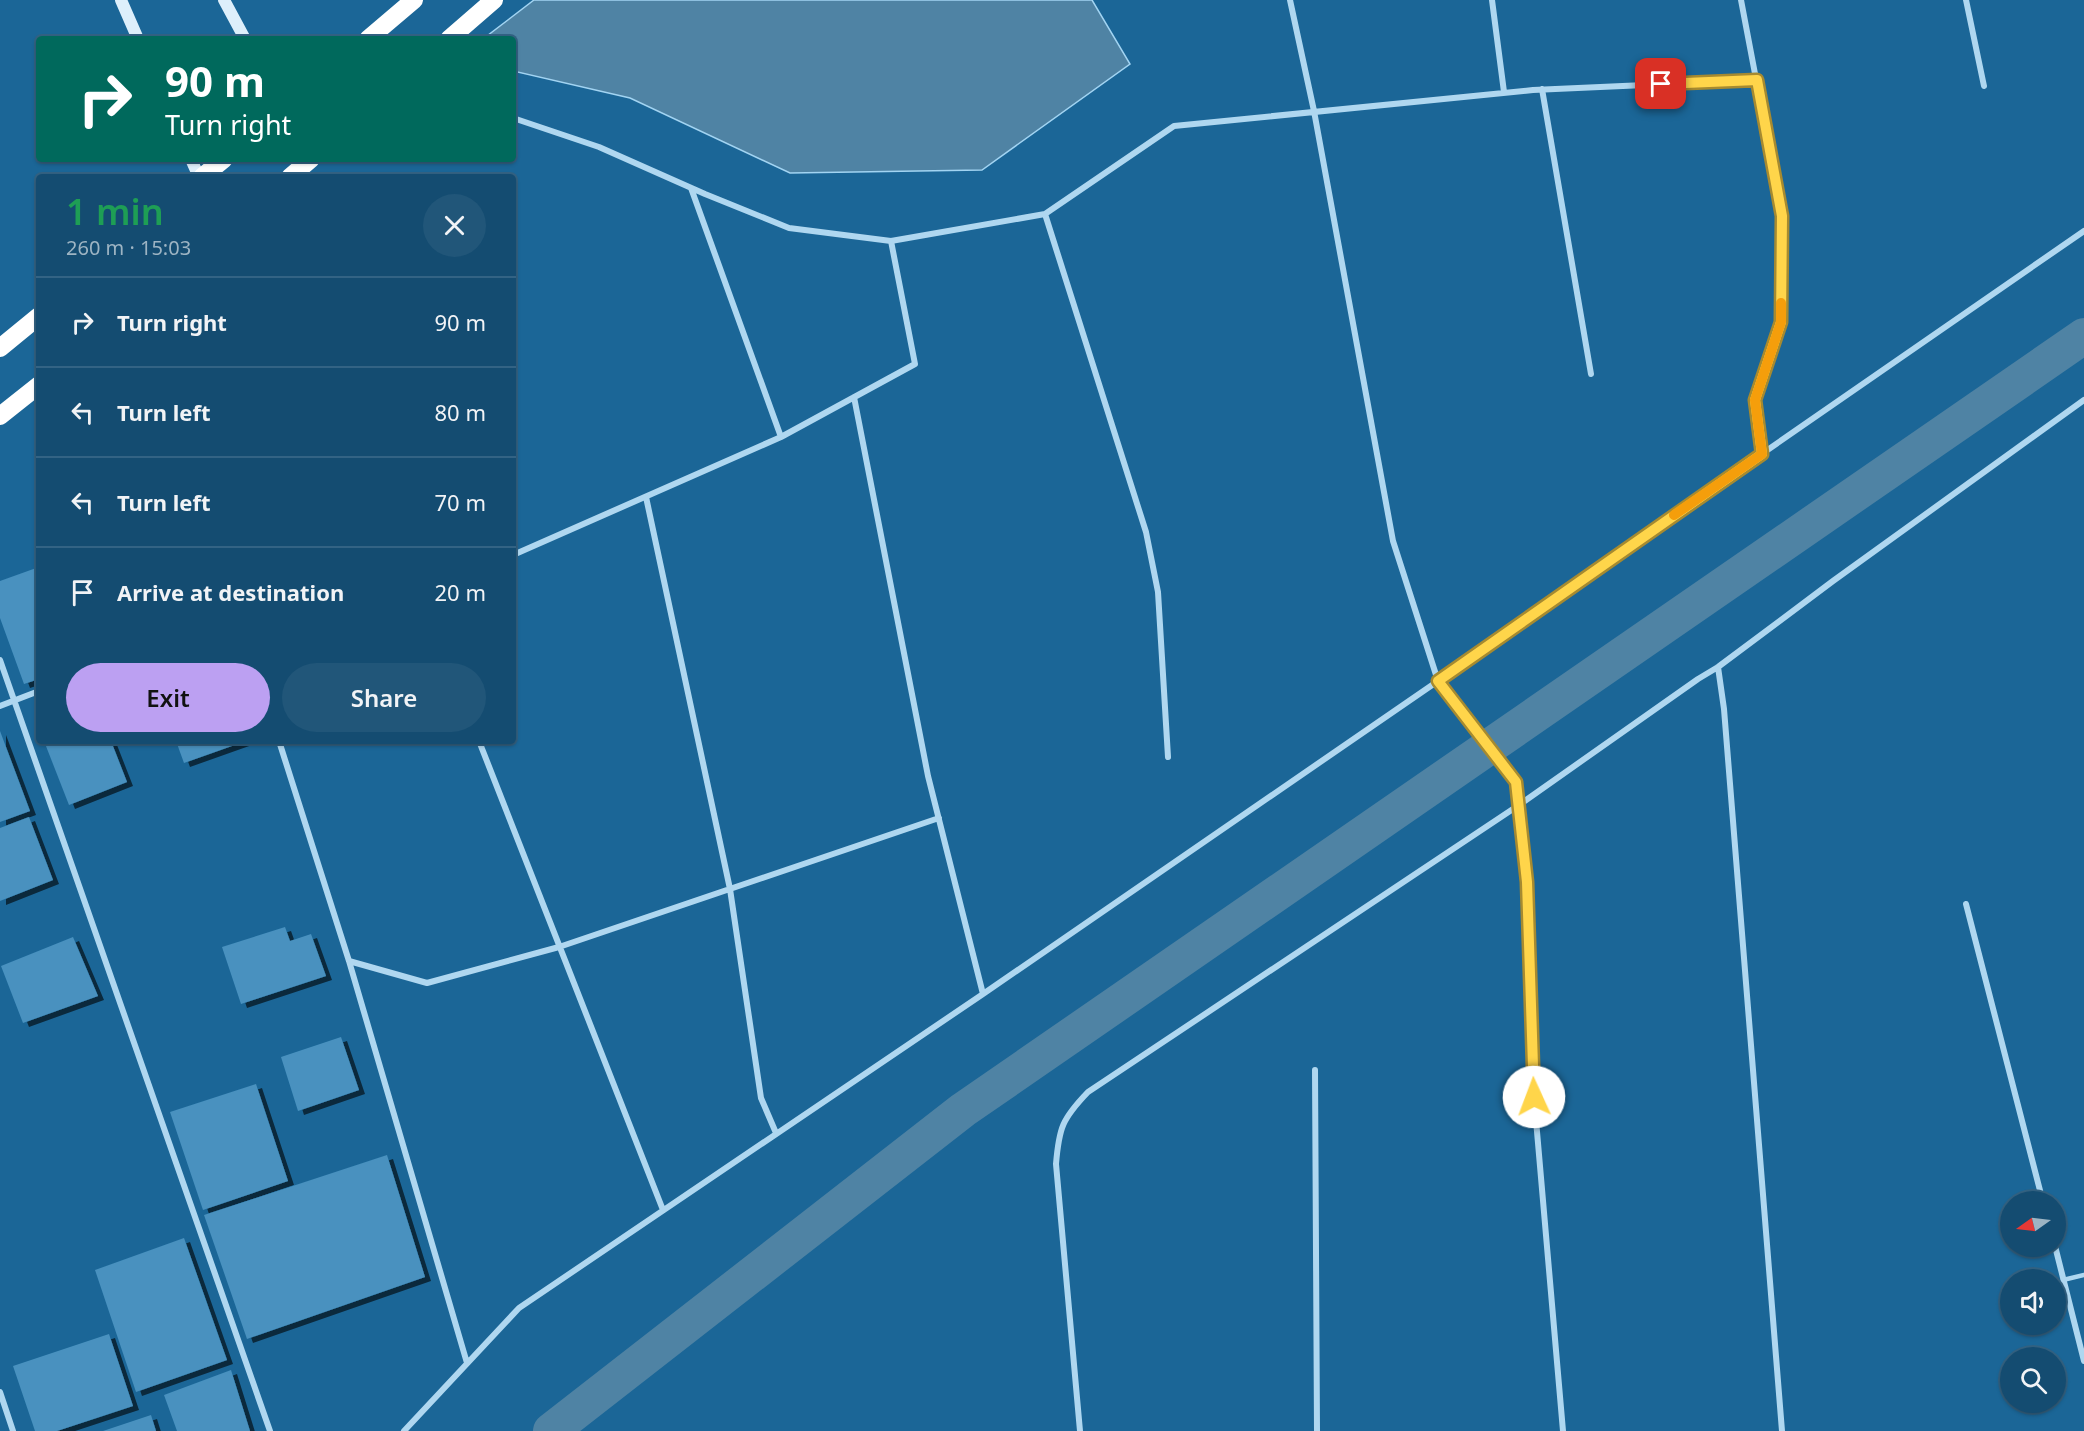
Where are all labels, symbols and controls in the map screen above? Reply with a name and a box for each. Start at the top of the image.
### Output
text: 90 m [165,52,265,109]
pin [1635,58,1686,109]
icon: right [66,60,144,138]
icon: arrive [1644,67,1677,100]
text: Turn right [165,106,291,143]
text: 1 min [66,187,164,236]
button: close [423,194,486,257]
text: 260 m · 15:03 [66,234,191,261]
icon: right [66,306,99,339]
text: Turn right [117,307,227,337]
text: 90 m [435,307,486,337]
icon: left [66,396,99,429]
text: Turn left [117,397,211,427]
text: 80 m [435,397,486,427]
icon: left [66,486,99,519]
text: Turn left [117,487,211,517]
text: 70 m [435,487,486,517]
icon: arrive [66,576,99,609]
text: Arrive at destination [117,577,344,607]
text: 20 m [435,577,486,607]
button: Exit [66,663,270,732]
button: Share [282,663,486,732]
position arrow [1502,1065,1566,1129]
north arrow [2000,1191,2066,1257]
map controls [2000,1191,2066,1413]
button: sound [2000,1269,2066,1335]
button: search [2000,1347,2066,1413]

